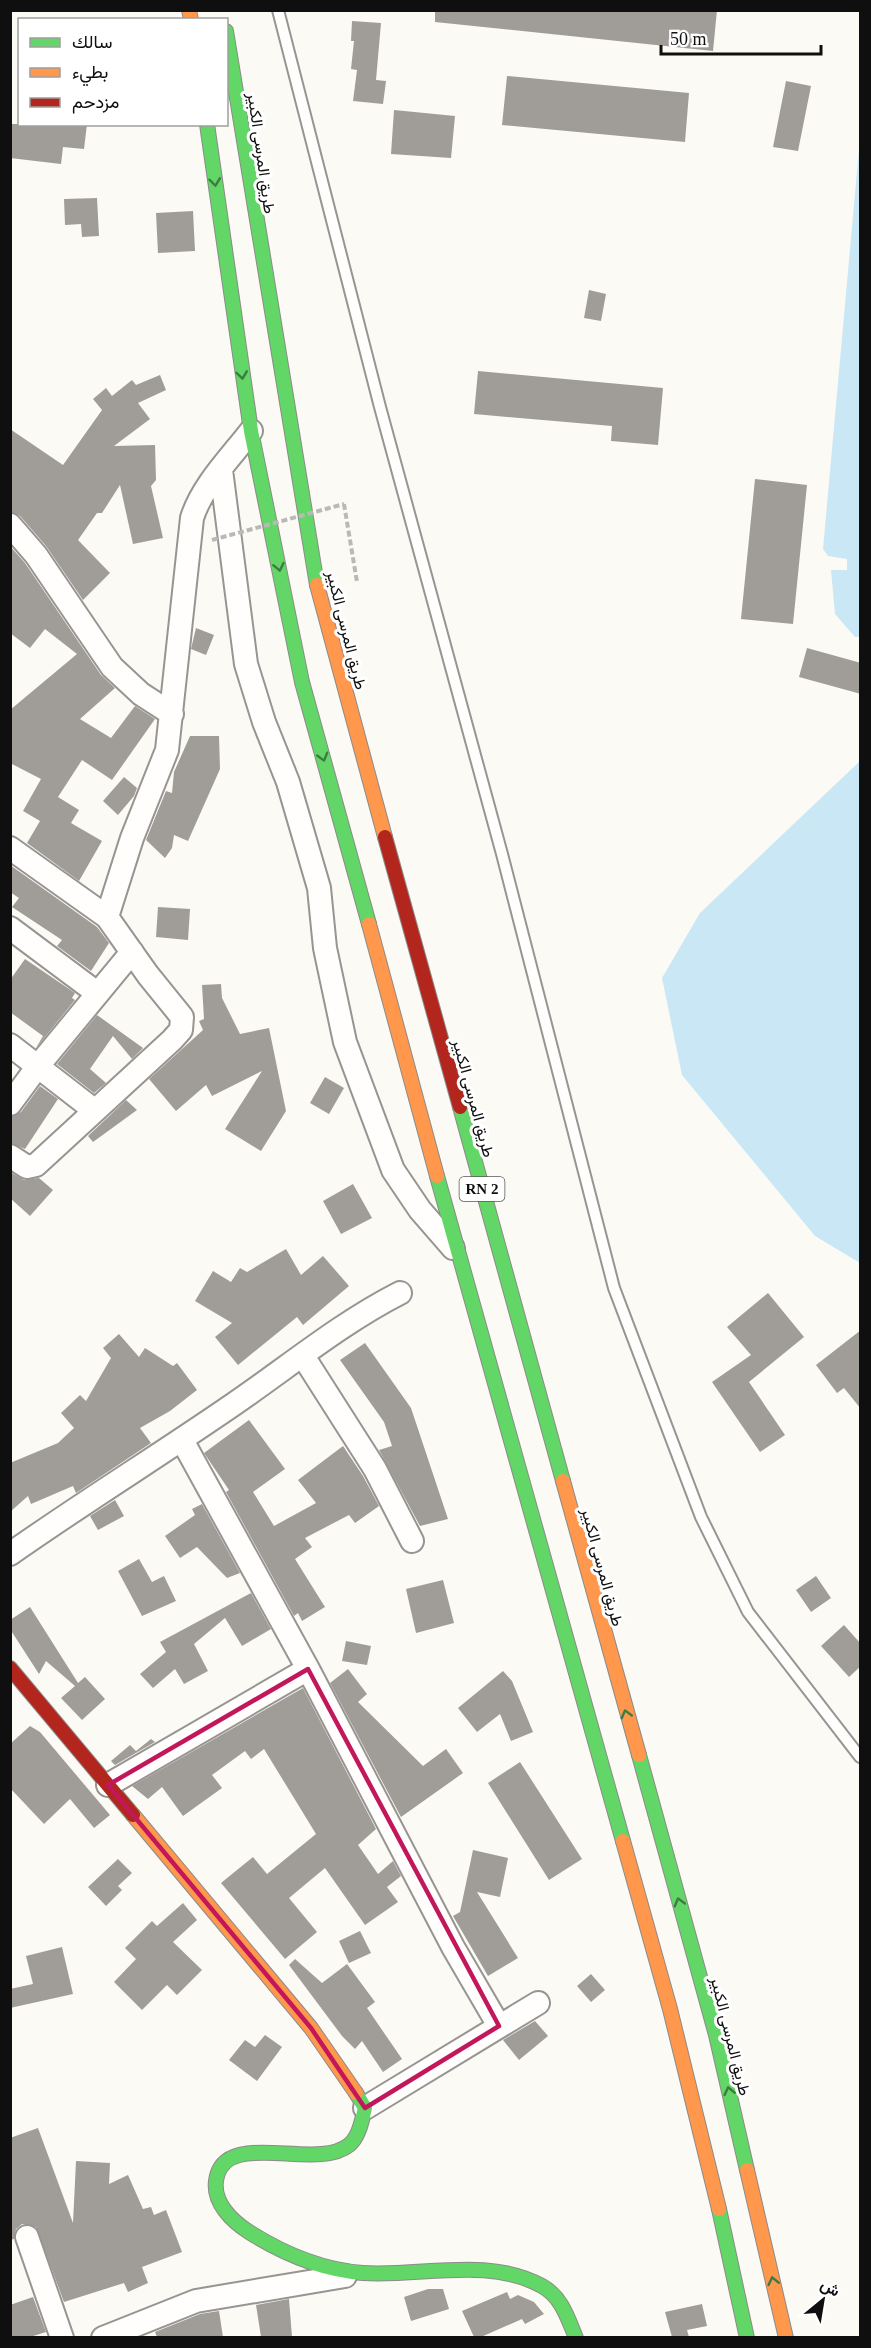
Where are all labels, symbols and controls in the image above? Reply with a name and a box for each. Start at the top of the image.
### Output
legend [18,18,228,126]
scale bar [661,18,822,56]
text: 50 m [670,29,707,49]
text: سالك [72,32,112,52]
text: بطيء [72,62,108,87]
street label: طريق المرسى الكبير [242,91,278,215]
text: مزدحم [72,92,119,114]
one-way arrow [209,178,221,187]
one-way arrow [236,371,248,380]
one-way arrow [272,562,285,572]
street label: طريق المرسى الكبير [321,568,370,692]
one-way arrow [316,751,328,762]
street label: طريق المرسى الكبير [447,1036,498,1160]
road number: RN 2 [460,1177,504,1201]
street label: طريق المرسى الكبير [576,1505,627,1629]
one-way arrow [621,1709,634,1719]
one-way arrow [673,1897,686,1907]
street label: طريق المرسى الكبير [705,1974,754,2098]
one-way arrow [723,2086,736,2096]
north arrow [793,2270,853,2330]
text: ش [817,2275,843,2300]
one-way arrow [767,2276,780,2286]

